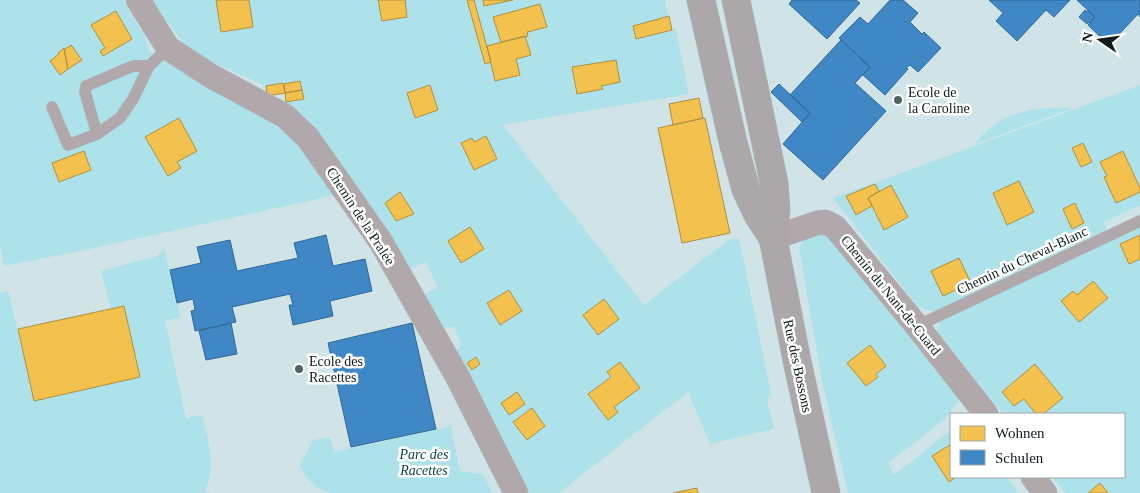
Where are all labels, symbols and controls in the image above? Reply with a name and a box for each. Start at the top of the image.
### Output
north arrow [1075,15,1125,65]
text: N [1079,31,1096,44]
place label: Ecole de la Caroline [908,85,970,116]
marker: Ecole de la Caroline [892,94,904,106]
street label: Chemin de la Pralée [323,165,398,268]
street label: Chemin du Cheval-Blanc [955,224,1090,297]
street label: Chemin du Nant-de-Cuard [838,233,943,358]
street label: Rue des Bossons [780,318,815,414]
place label: Ecole des Racettes [309,354,363,385]
marker: Ecole des Racettes [293,363,305,375]
legend [950,413,1125,478]
text: Wohnen [995,425,1045,441]
park label: Parc des Racettes [399,447,449,478]
text: Schulen [995,450,1044,466]

